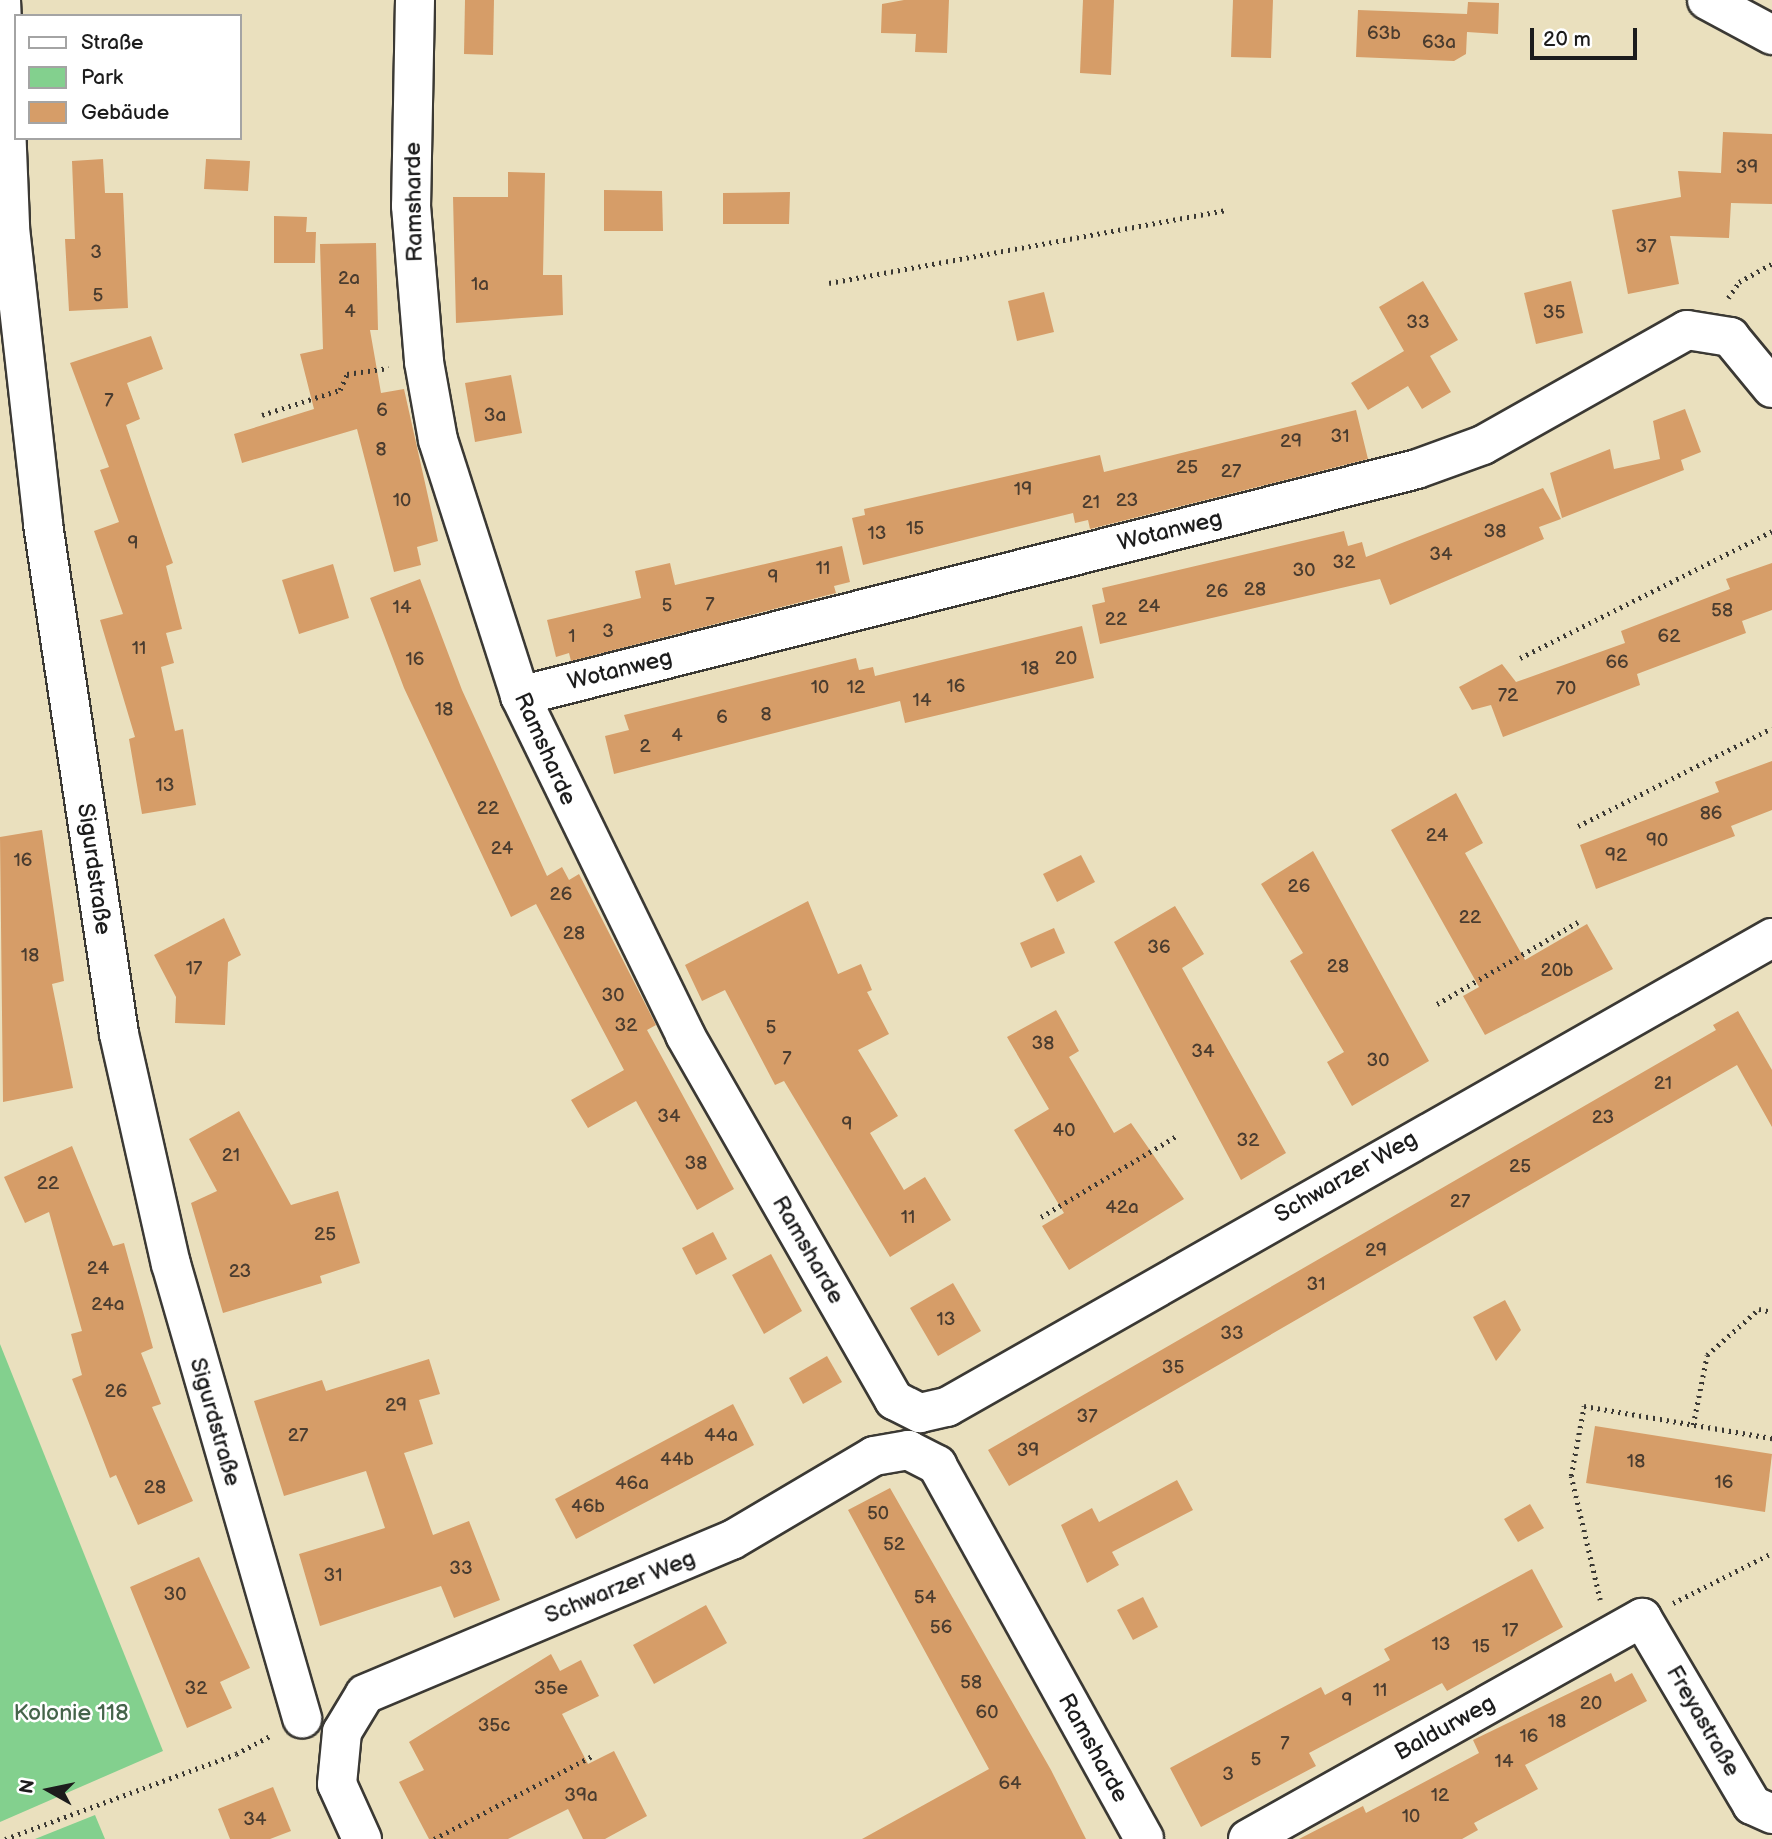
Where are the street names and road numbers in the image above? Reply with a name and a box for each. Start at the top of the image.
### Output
street label: Ramsharde [399,142,429,262]
street label: Wotanweg [1115,505,1225,557]
street label: Wotanweg [565,644,675,696]
street label: Ramsharde [508,688,582,810]
street label: Sigurdstraße [71,802,117,936]
street label: Schwarzer Weg [1269,1125,1423,1229]
street label: Ramsharde [766,1191,850,1309]
street label: Sigurdstraße [184,1355,246,1489]
street label: Schwarzer Weg [540,1544,700,1630]
street label: Freyastraße [1660,1661,1746,1781]
street label: Ramsharde [1052,1689,1134,1807]
street label: Baldurweg [1390,1689,1500,1767]

